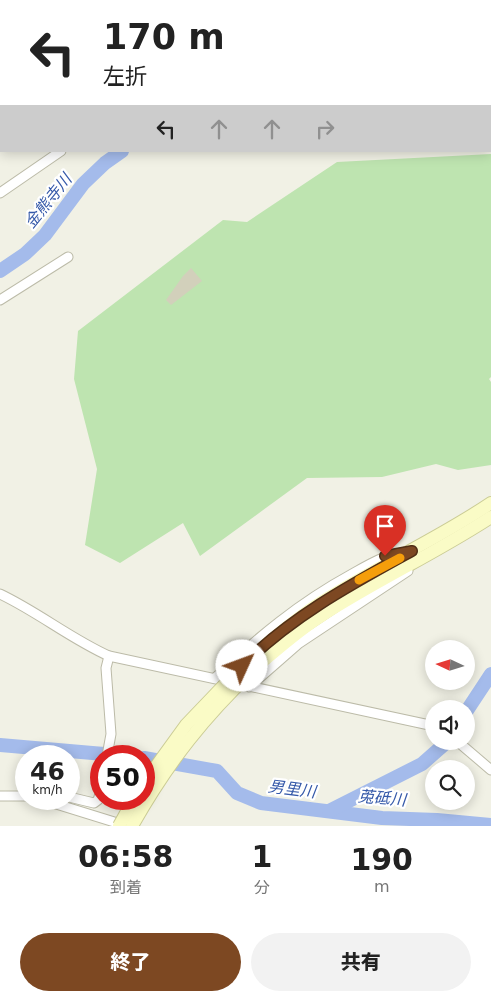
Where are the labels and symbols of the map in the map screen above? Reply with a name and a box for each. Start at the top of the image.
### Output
water label: 金熊寺川 [20,169,77,232]
pin [364,505,406,556]
position arrow [215,639,267,691]
north arrow [425,640,475,690]
speed limit sign: 50 [90,745,155,810]
water label: 男里川 [267,777,319,802]
water label: 莵砥川 [357,786,409,810]

